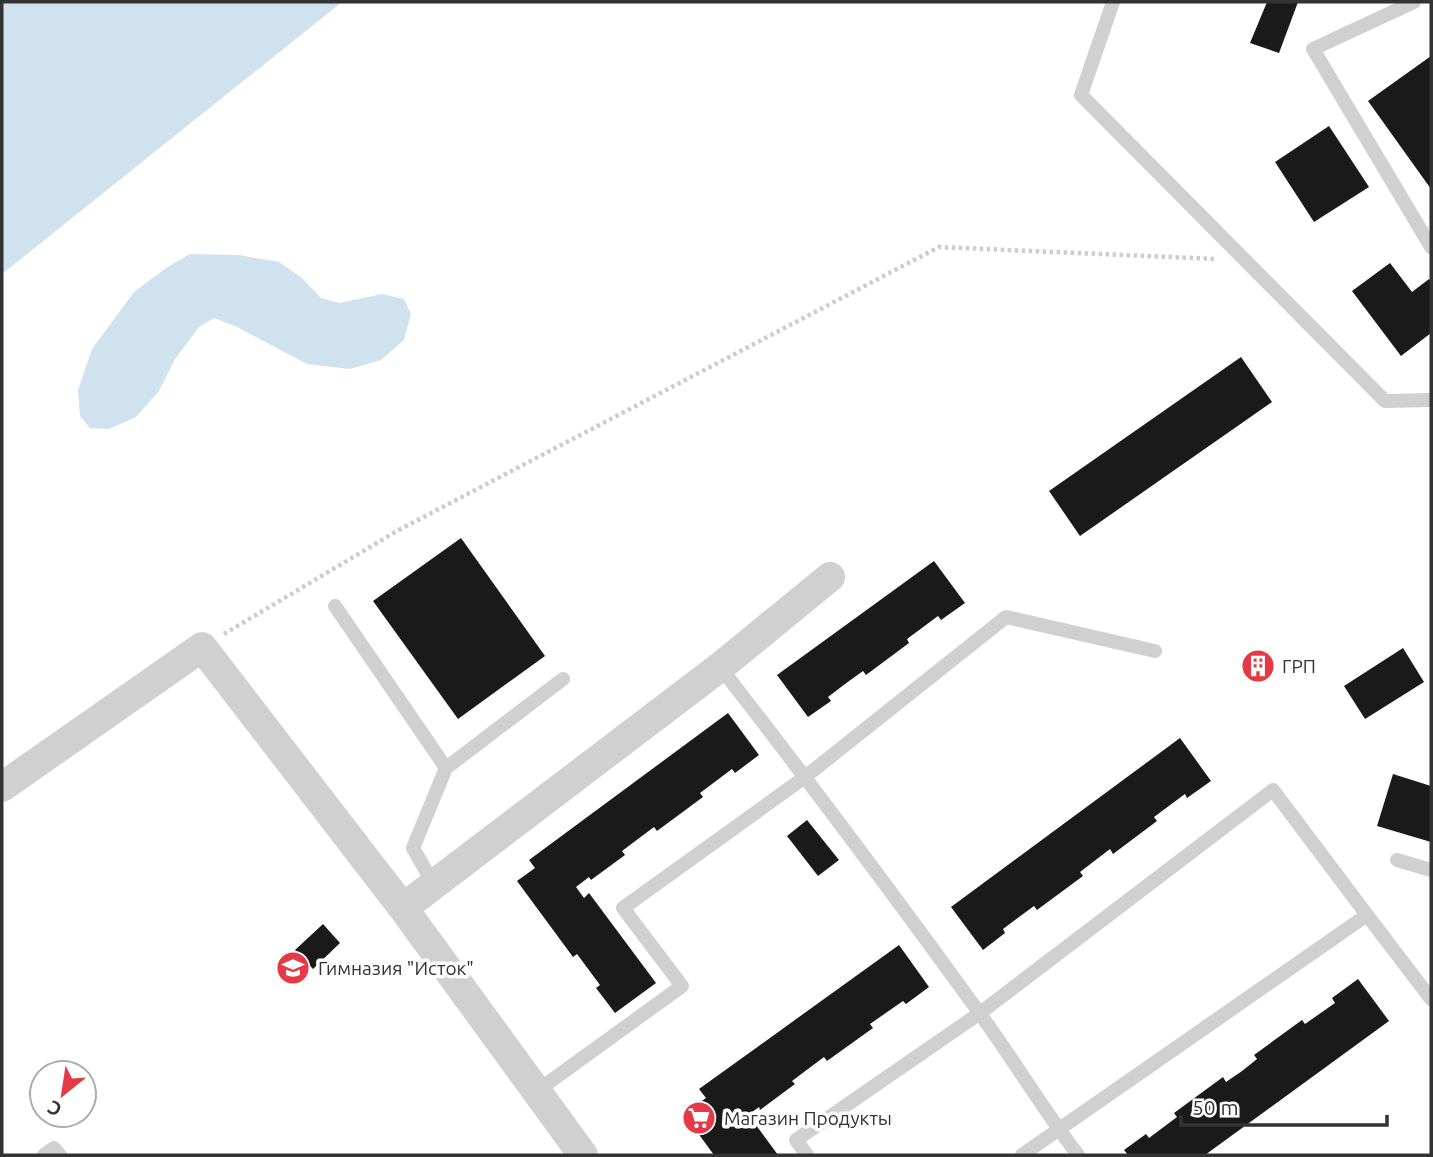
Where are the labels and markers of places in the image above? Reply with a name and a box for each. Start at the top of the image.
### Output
building icon: ГРП [1239,647,1277,685]
place label: ГРП [1282,655,1316,677]
school or university icon: Гимназия "Исток" [274,949,312,987]
place label: Гимназия "Исток" [318,957,474,979]
supermarket icon: Магазин Продукты [680,1099,718,1137]
place label: Магазин Продукты [724,1107,892,1129]

